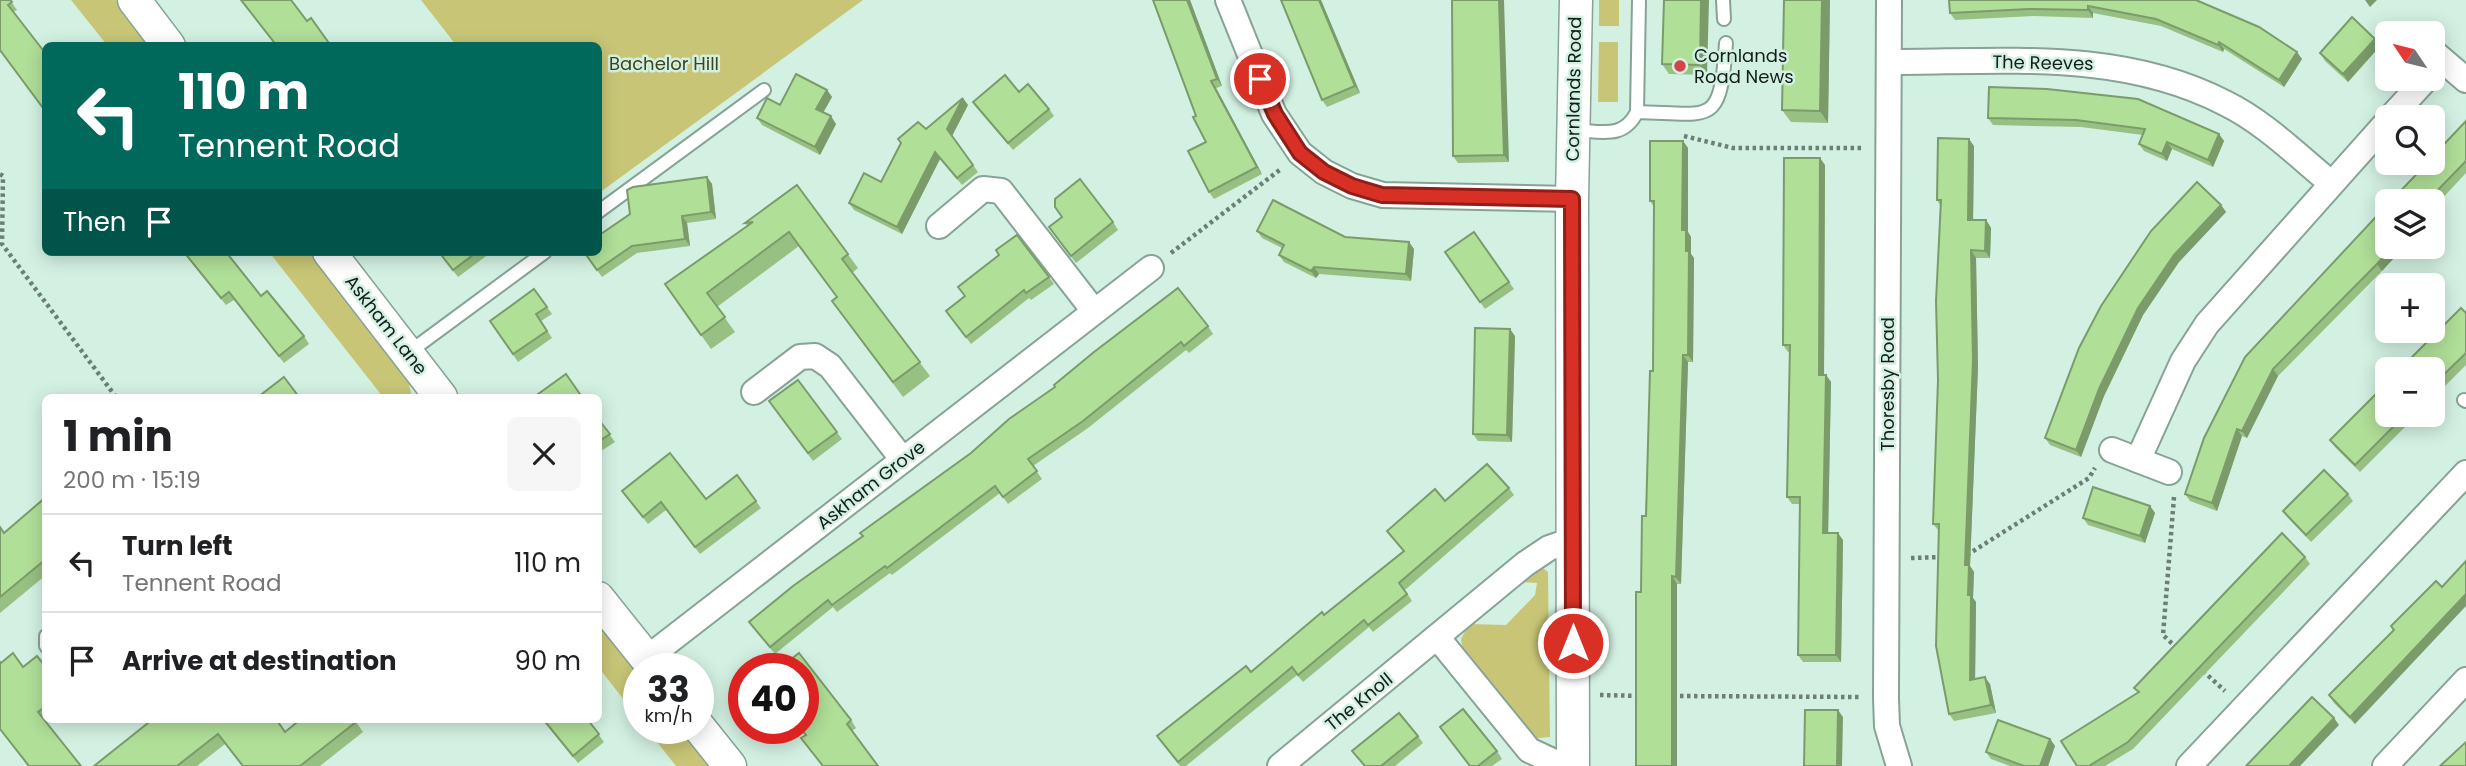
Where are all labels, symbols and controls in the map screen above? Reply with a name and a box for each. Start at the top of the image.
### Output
street label: Cornlands Road [1560,16,1587,162]
north arrow [2375,21,2445,91]
map controls [2375,21,2445,427]
place label: Cornlands Road News [1694,43,1794,89]
pin [1230,49,1290,109]
street label: The Reeves [1992,49,2094,76]
park label: Bachelor Hill [609,51,719,76]
text: 110 m [178,58,309,126]
marker: Cornlands Road News [1672,58,1688,74]
icon: arrive [1241,60,1279,98]
icon: left [63,70,154,161]
button: search [2375,105,2445,175]
text: Tennent Road [178,123,400,168]
button: layers [2375,189,2445,259]
icon: arrive [140,203,178,241]
text: Then [63,204,126,240]
street label: Askham Lane [339,270,433,380]
button: + [2375,273,2445,343]
street label: Thoresby Road [1875,317,1900,451]
button: − [2375,357,2445,427]
text: 1 min [63,407,173,466]
button: close [507,417,581,491]
street label: Askham Grove [811,434,930,535]
text: 200 m · 15:19 [63,464,201,496]
text: Turn left [122,528,233,564]
icon: left [63,544,101,582]
text: 110 m [514,545,581,581]
text: Tennent Road [122,567,281,599]
position arrow [1536,606,1610,680]
icon: arrive [63,642,101,680]
text: Arrive at destination [122,643,397,679]
text: 90 m [515,643,581,679]
speed limit sign: 40 [728,653,819,744]
text: 33 [647,665,690,714]
street label: The Knoll [1320,667,1398,736]
text: km/h [645,703,692,728]

